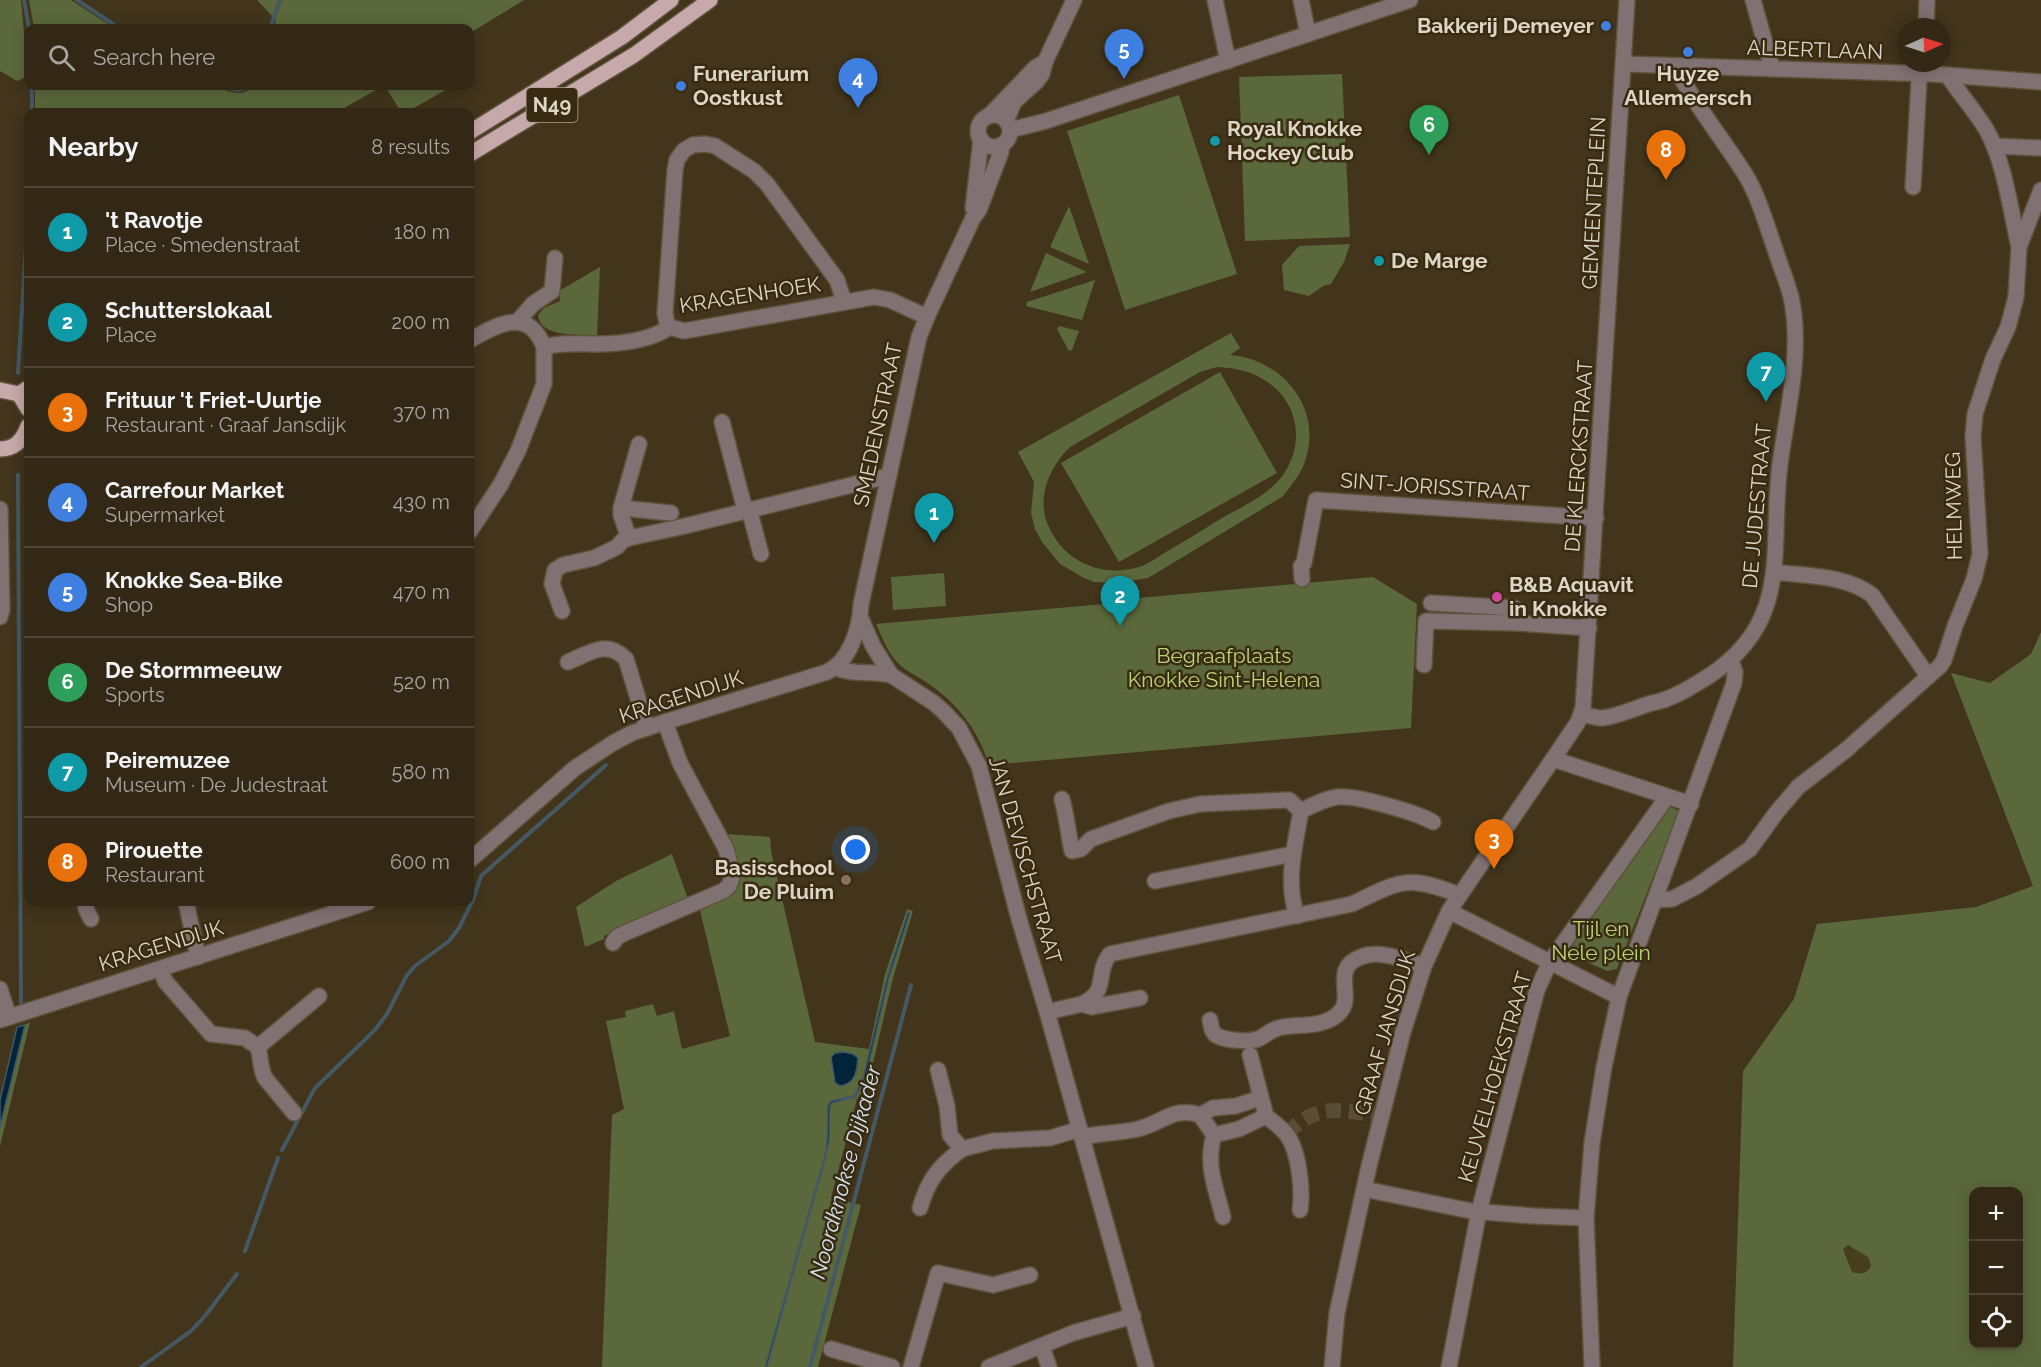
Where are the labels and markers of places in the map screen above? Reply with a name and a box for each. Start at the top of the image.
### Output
place label: Bakkerij Demeyer [1417,13,1594,38]
marker: Bakkerij Demeyer [1599,19,1613,33]
pin: 5 [1104,29,1144,79]
marker: Huyze Allemeersch [1681,45,1695,59]
pin: 4 [838,58,878,108]
place label: Funerarium Oostkust [693,61,809,110]
place label: Huyze Allemeersch [1624,61,1752,110]
marker: Funerarium Oostkust [674,79,688,93]
pin: 6 [1410,106,1448,155]
place label: Royal Knokke Hockey Club [1227,116,1363,165]
pin: 8 [1646,130,1686,180]
marker: Royal Knokke Hockey Club [1208,134,1222,148]
place label: De Marge [1391,248,1488,273]
marker: De Marge [1372,254,1386,268]
pin: 7 [1746,352,1786,402]
pin: 1 [914,494,954,543]
place label: B&B Aquavit in Knokke [1509,572,1634,621]
pin: 2 [1100,576,1140,626]
marker: B&B Aquavit in Knokke [1490,590,1504,604]
pin: 3 [1474,820,1514,869]
place label: Basisschool De Pluim [715,855,834,904]
marker: Basisschool De Pluim [839,873,853,887]

